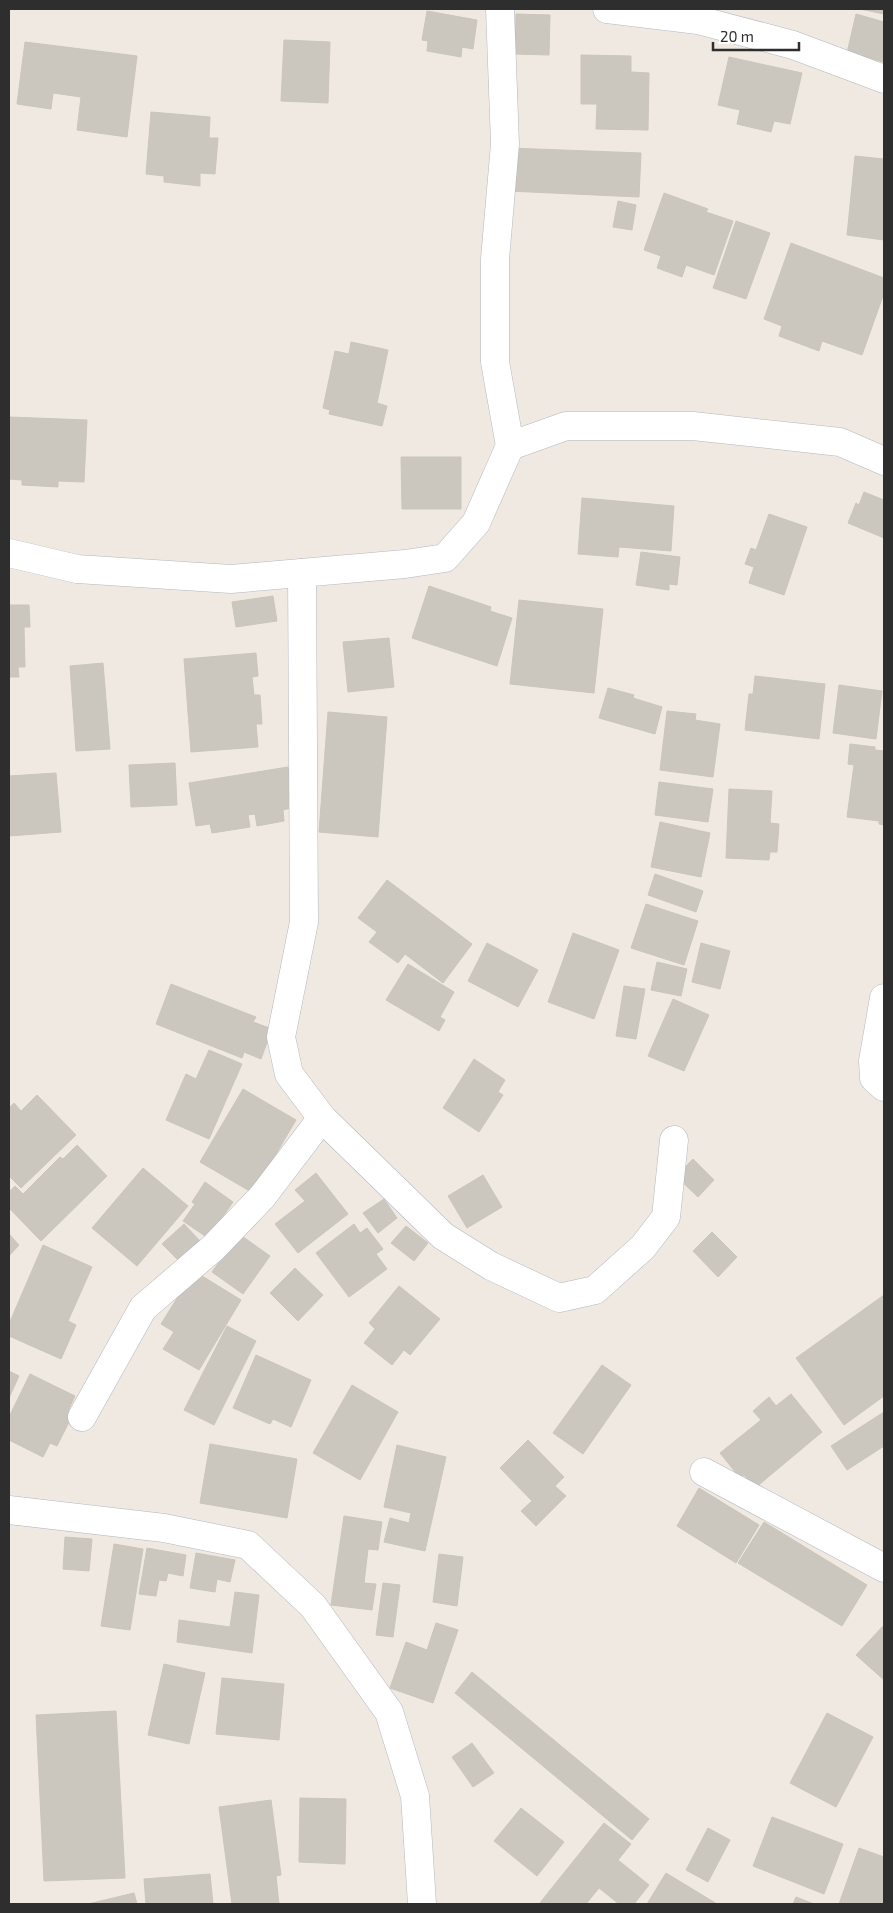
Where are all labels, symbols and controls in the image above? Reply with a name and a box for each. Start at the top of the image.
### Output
scale bar [713,20,799,52]
text: 20 m [720,27,754,45]

